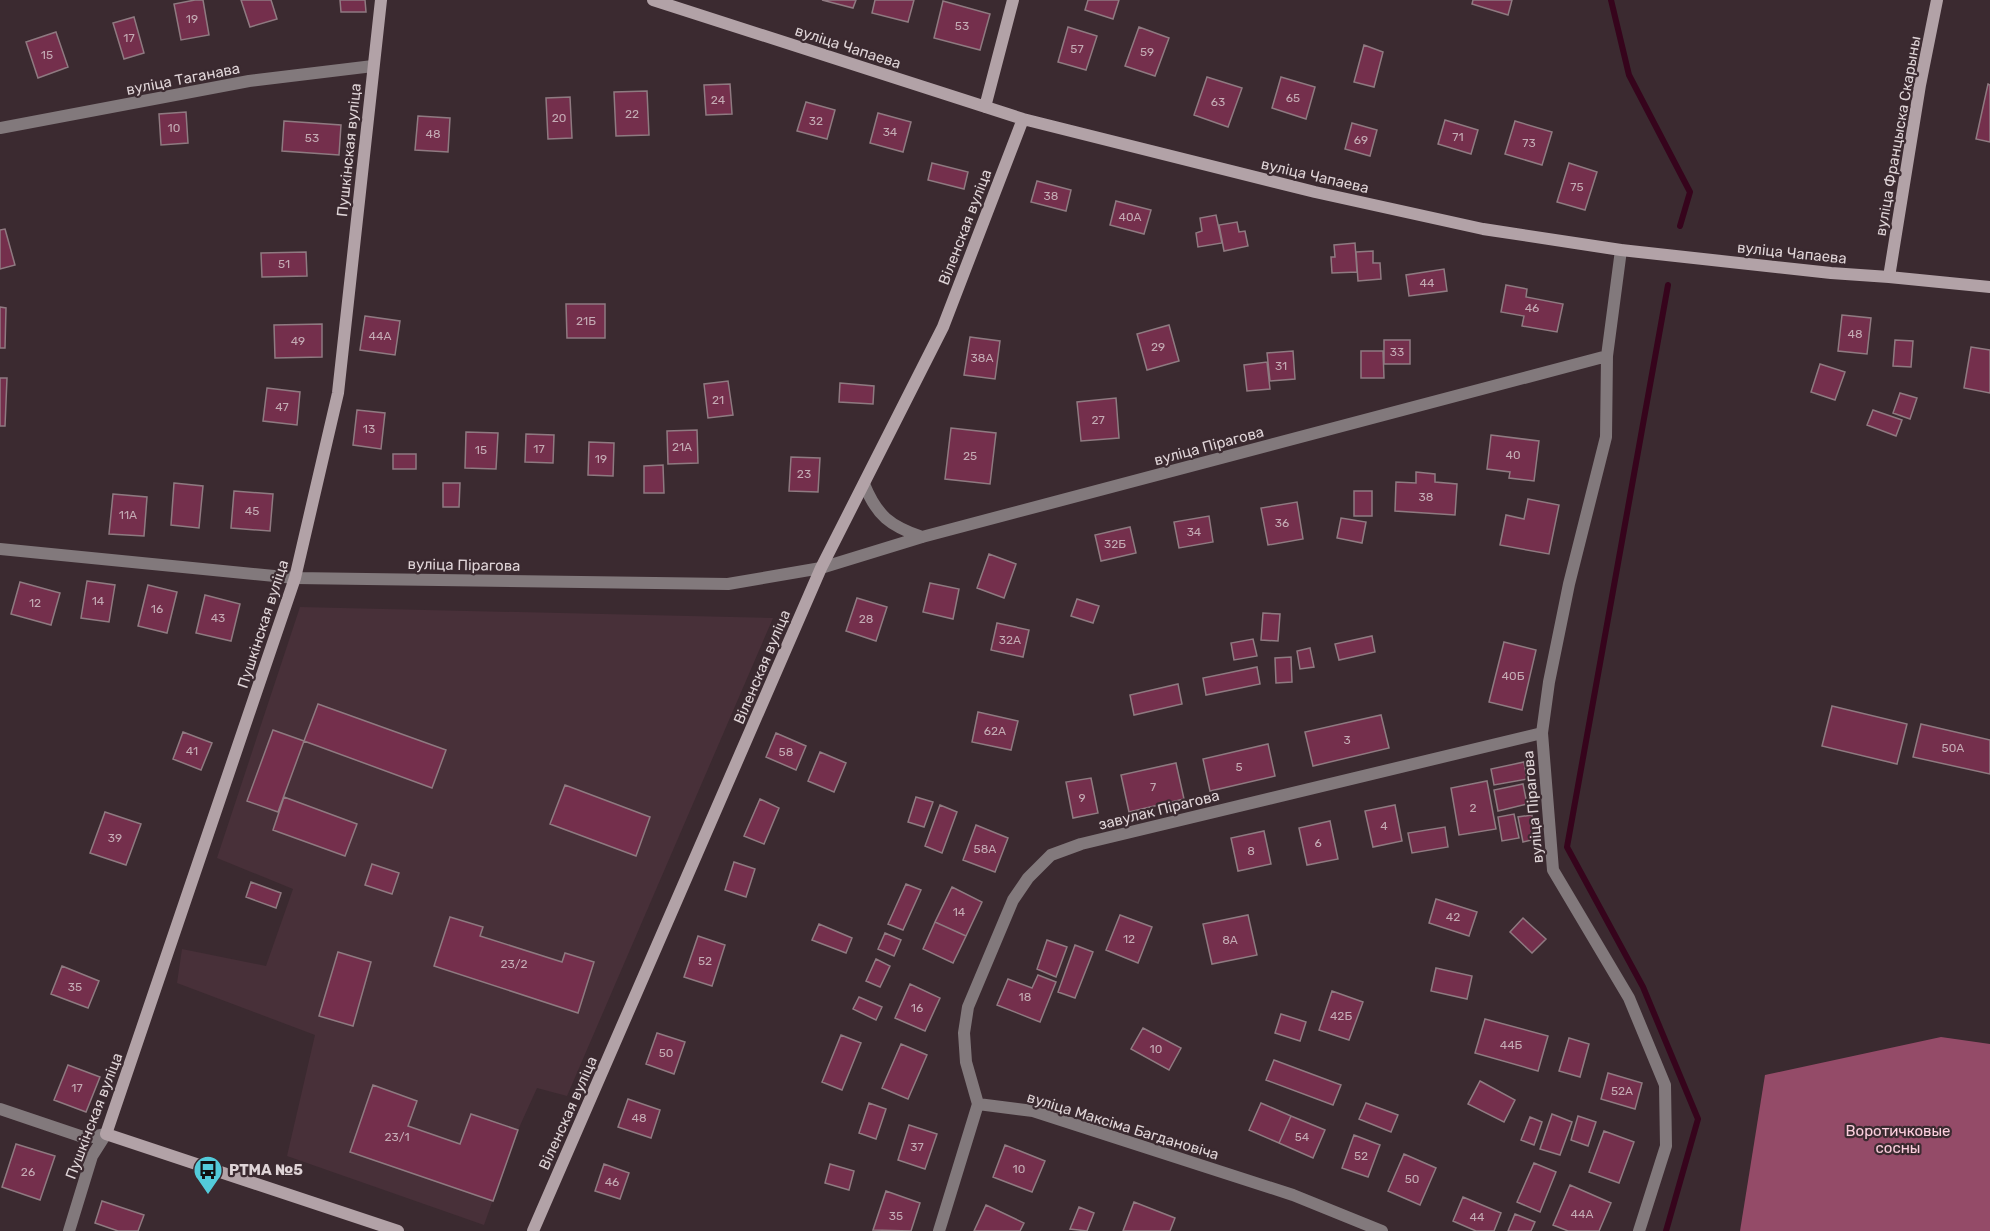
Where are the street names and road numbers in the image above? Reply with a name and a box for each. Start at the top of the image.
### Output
street label: вуліца Чапаева [793,21,903,73]
street label: вуліца Францыска Скарыны [1872,35,1924,237]
street label: вуліца Таганава [125,59,241,99]
street label: Пушкінская вуліца [333,82,365,218]
street label: вуліца Чапаева [1259,155,1371,197]
street label: Віленская вуліца [935,167,995,287]
street label: вуліца Чапаева [1736,238,1848,268]
street label: вуліца Пірагова [1152,423,1266,469]
street label: вуліца Пірагова [407,555,521,575]
street label: Пушкінская вуліца [234,557,292,691]
street label: Віленская вуліца [730,607,794,727]
street label: вуліца Пірагова [1519,750,1547,864]
street label: завулак Пірагова [1097,786,1221,834]
street label: Пушкінская вуліца [62,1050,126,1182]
street label: Віленская вуліца [535,1053,601,1173]
street label: вуліца Максіма Багдановіча [1025,1088,1221,1164]

